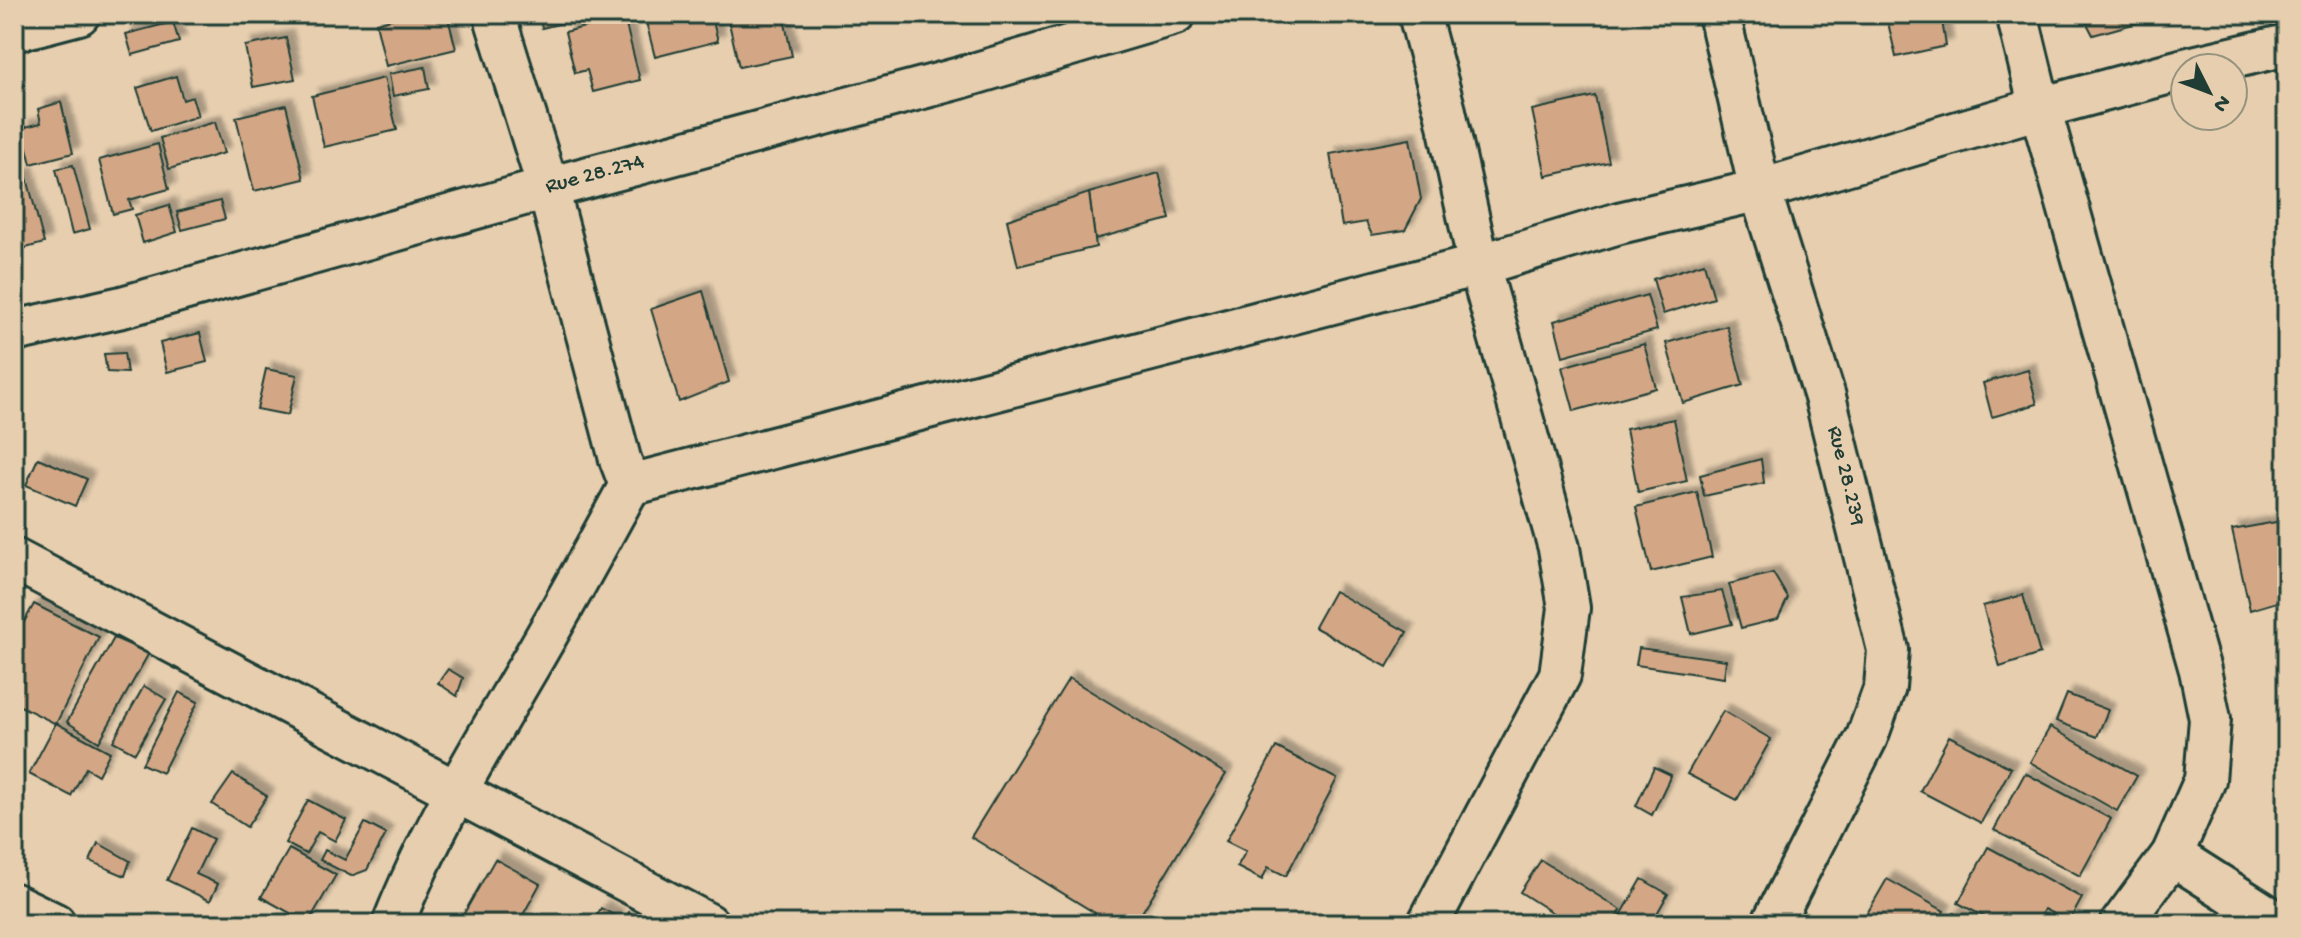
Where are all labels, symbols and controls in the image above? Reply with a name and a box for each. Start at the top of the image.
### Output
north arrow [2169,52,2249,132]
text: N [2206,89,2235,117]
street label: Rue 28.274 [543,149,648,201]
street label: Rue 28.239 [1820,424,1870,528]

